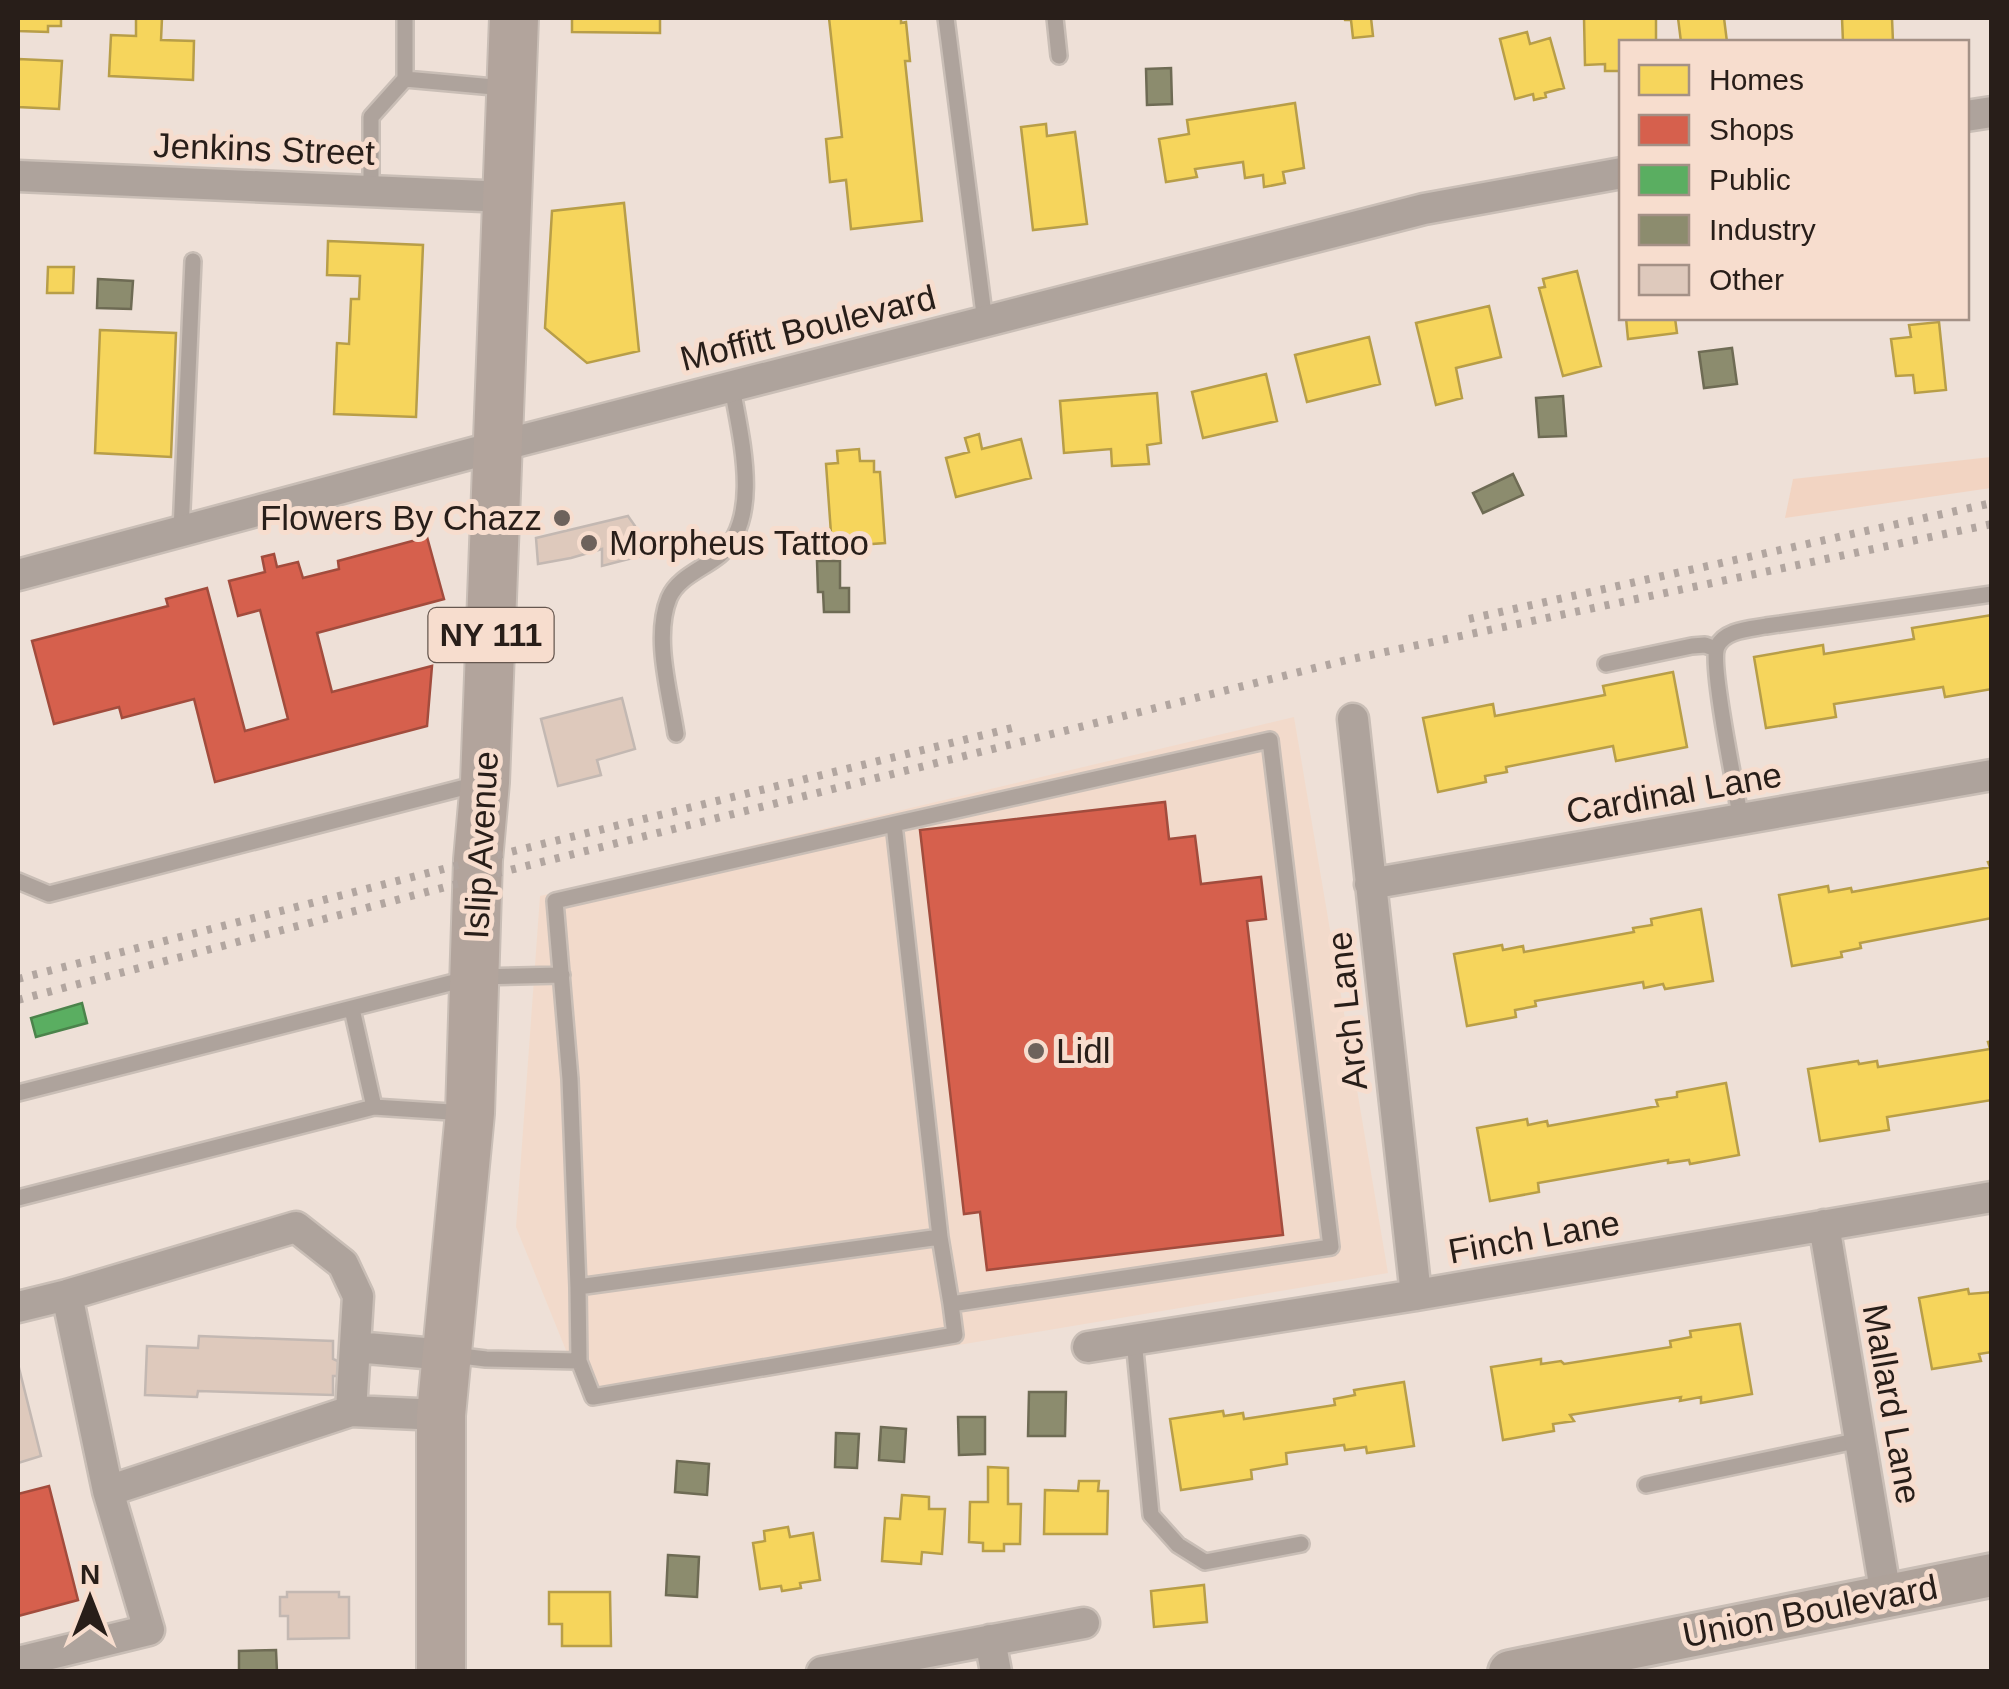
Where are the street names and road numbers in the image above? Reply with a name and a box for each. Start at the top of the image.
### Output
street label: Jenkins Street [153,125,376,172]
street label: Moffitt Boulevard [676,277,940,378]
road number: NY 111 [428,608,554,662]
street label: Islip Avenue [456,750,505,940]
street label: Cardinal Lane [1563,754,1785,831]
street label: Arch Lane [1319,930,1374,1092]
street label: Finch Lane [1445,1202,1623,1271]
street label: Mallard Lane [1856,1301,1929,1507]
street label: Union Boulevard [1679,1567,1941,1654]

